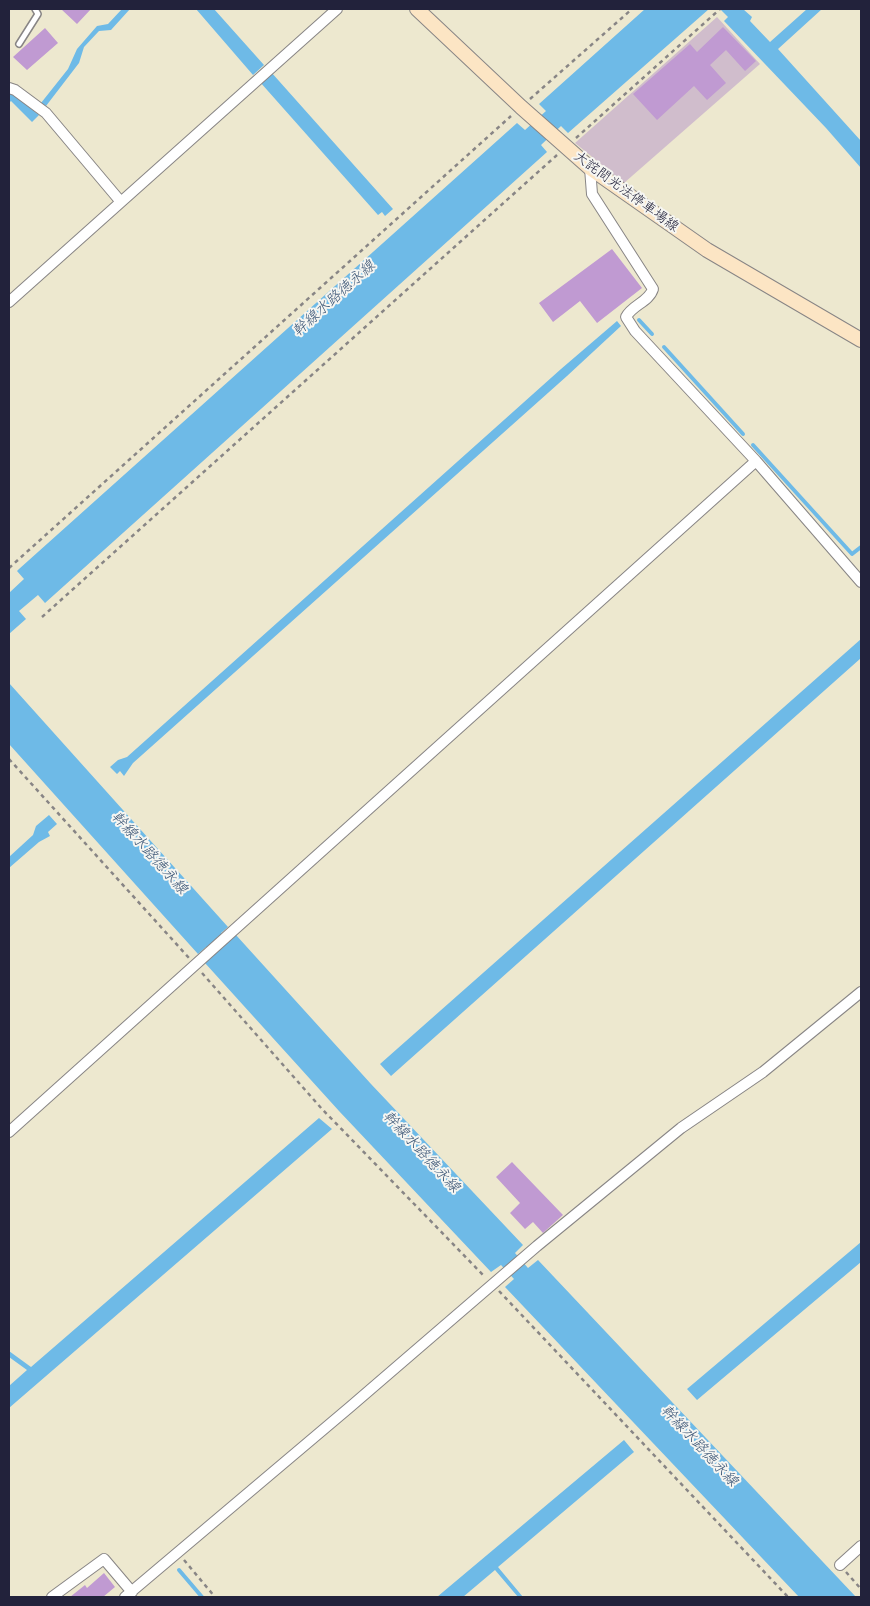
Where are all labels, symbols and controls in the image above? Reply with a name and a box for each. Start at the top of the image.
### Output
street label: 大詫間光法停車場線 [570,148,682,236]
water label: 幹線水路徳永線 [289,257,379,341]
water label: 幹線水路徳永線 [107,808,191,898]
water label: 幹線水路徳永線 [379,1107,463,1197]
water label: 幹線水路徳永線 [657,1401,741,1491]

